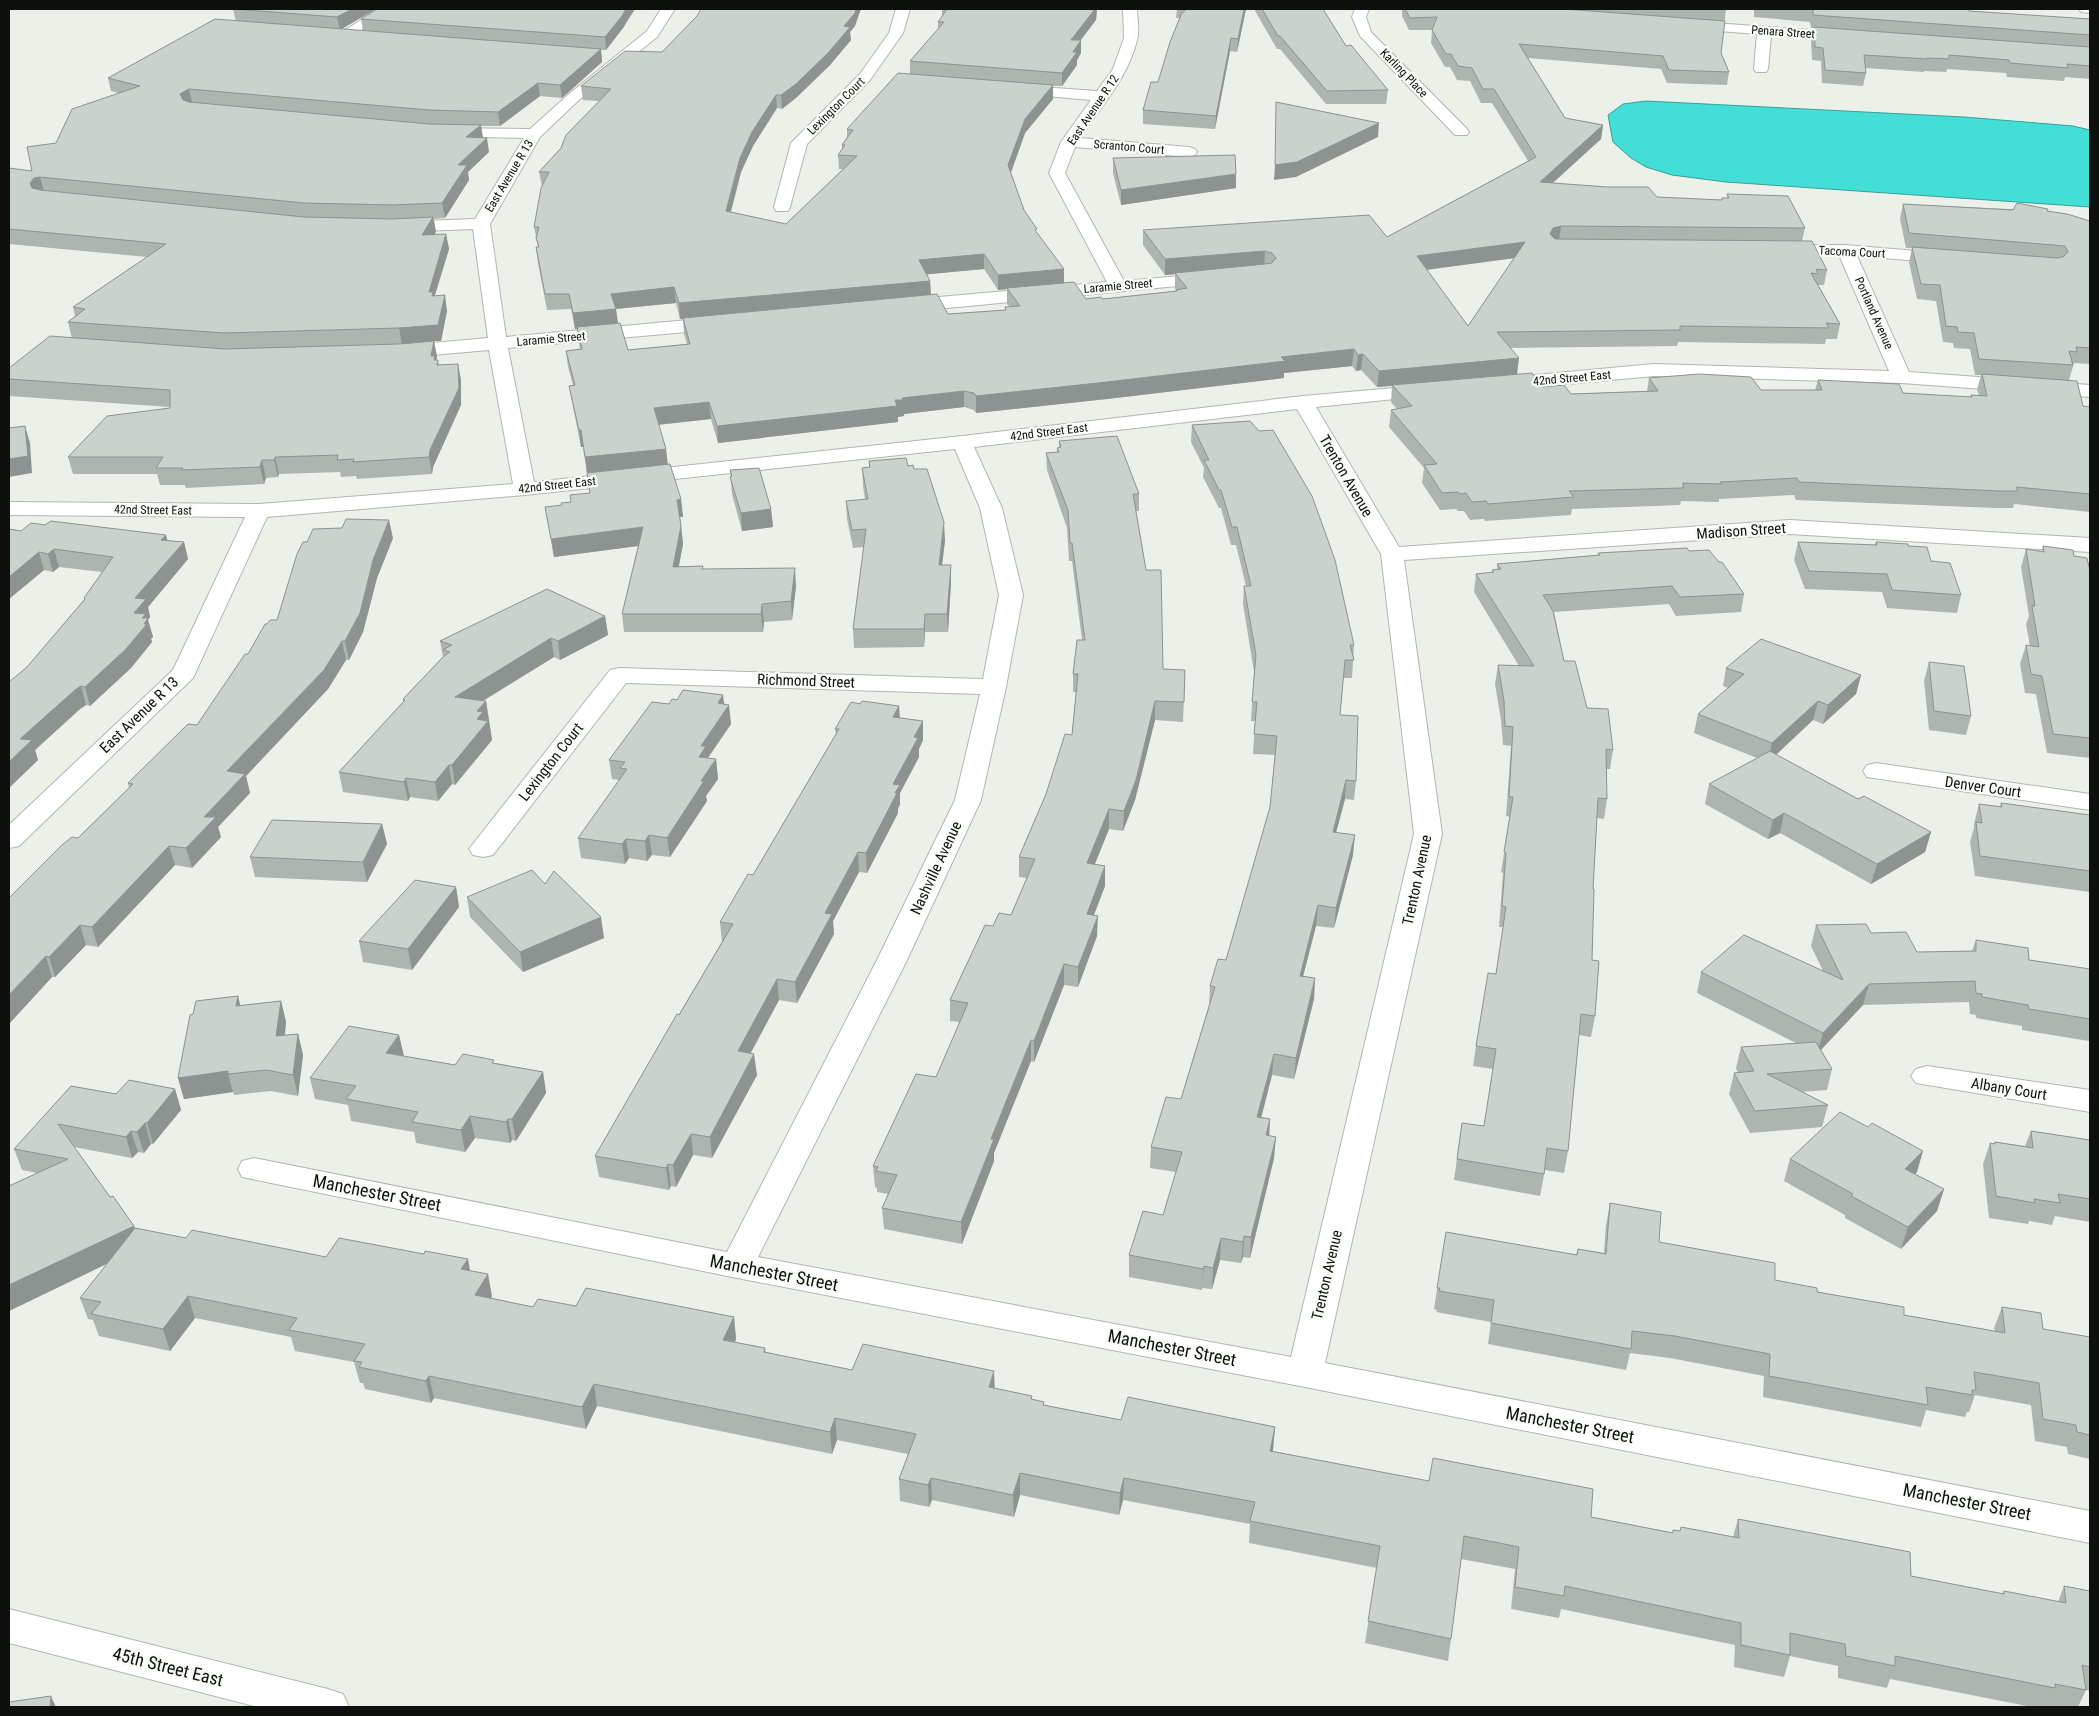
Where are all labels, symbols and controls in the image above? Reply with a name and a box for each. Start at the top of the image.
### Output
street label: Penara Street [1751,23,1816,41]
street label: Karling Place [1377,46,1431,101]
street label: East Avenue R 12 [1064,72,1122,148]
street label: Lexington Court [804,74,868,138]
street label: East Avenue R 13 [482,137,536,215]
street label: Scranton Court [1093,137,1165,157]
street label: Tacoma Court [1818,243,1886,261]
street label: Portland Avenue [1852,275,1896,352]
street label: Laramie Street [1083,276,1153,296]
street label: Laramie Street [516,329,586,349]
street label: 42nd Street East [1533,368,1612,388]
street label: 42nd Street East [1009,420,1089,444]
street label: Trenton Avenue [1315,432,1377,520]
street label: 42nd Street East [517,474,597,496]
street label: 42nd Street East [114,502,193,518]
street label: Madison Street [1696,519,1786,543]
street label: Richmond Street [757,670,855,692]
street label: East Avenue R 13 [96,673,182,757]
street label: Lexington Court [515,719,587,805]
street label: Denver Court [1944,773,2022,801]
street label: Nashville Avenue [907,818,965,918]
street label: Trenton Avenue [1399,833,1435,927]
street label: Albany Court [1970,1074,2048,1104]
street label: Manchester Street [311,1170,443,1215]
street label: Trenton Avenue [1308,1228,1346,1322]
street label: Manchester Street [708,1250,840,1295]
street label: Manchester Street [1106,1325,1238,1370]
street label: Manchester Street [1504,1402,1636,1447]
street label: Manchester Street [1901,1479,2033,1524]
street label: 45th Street East [111,1643,226,1690]

